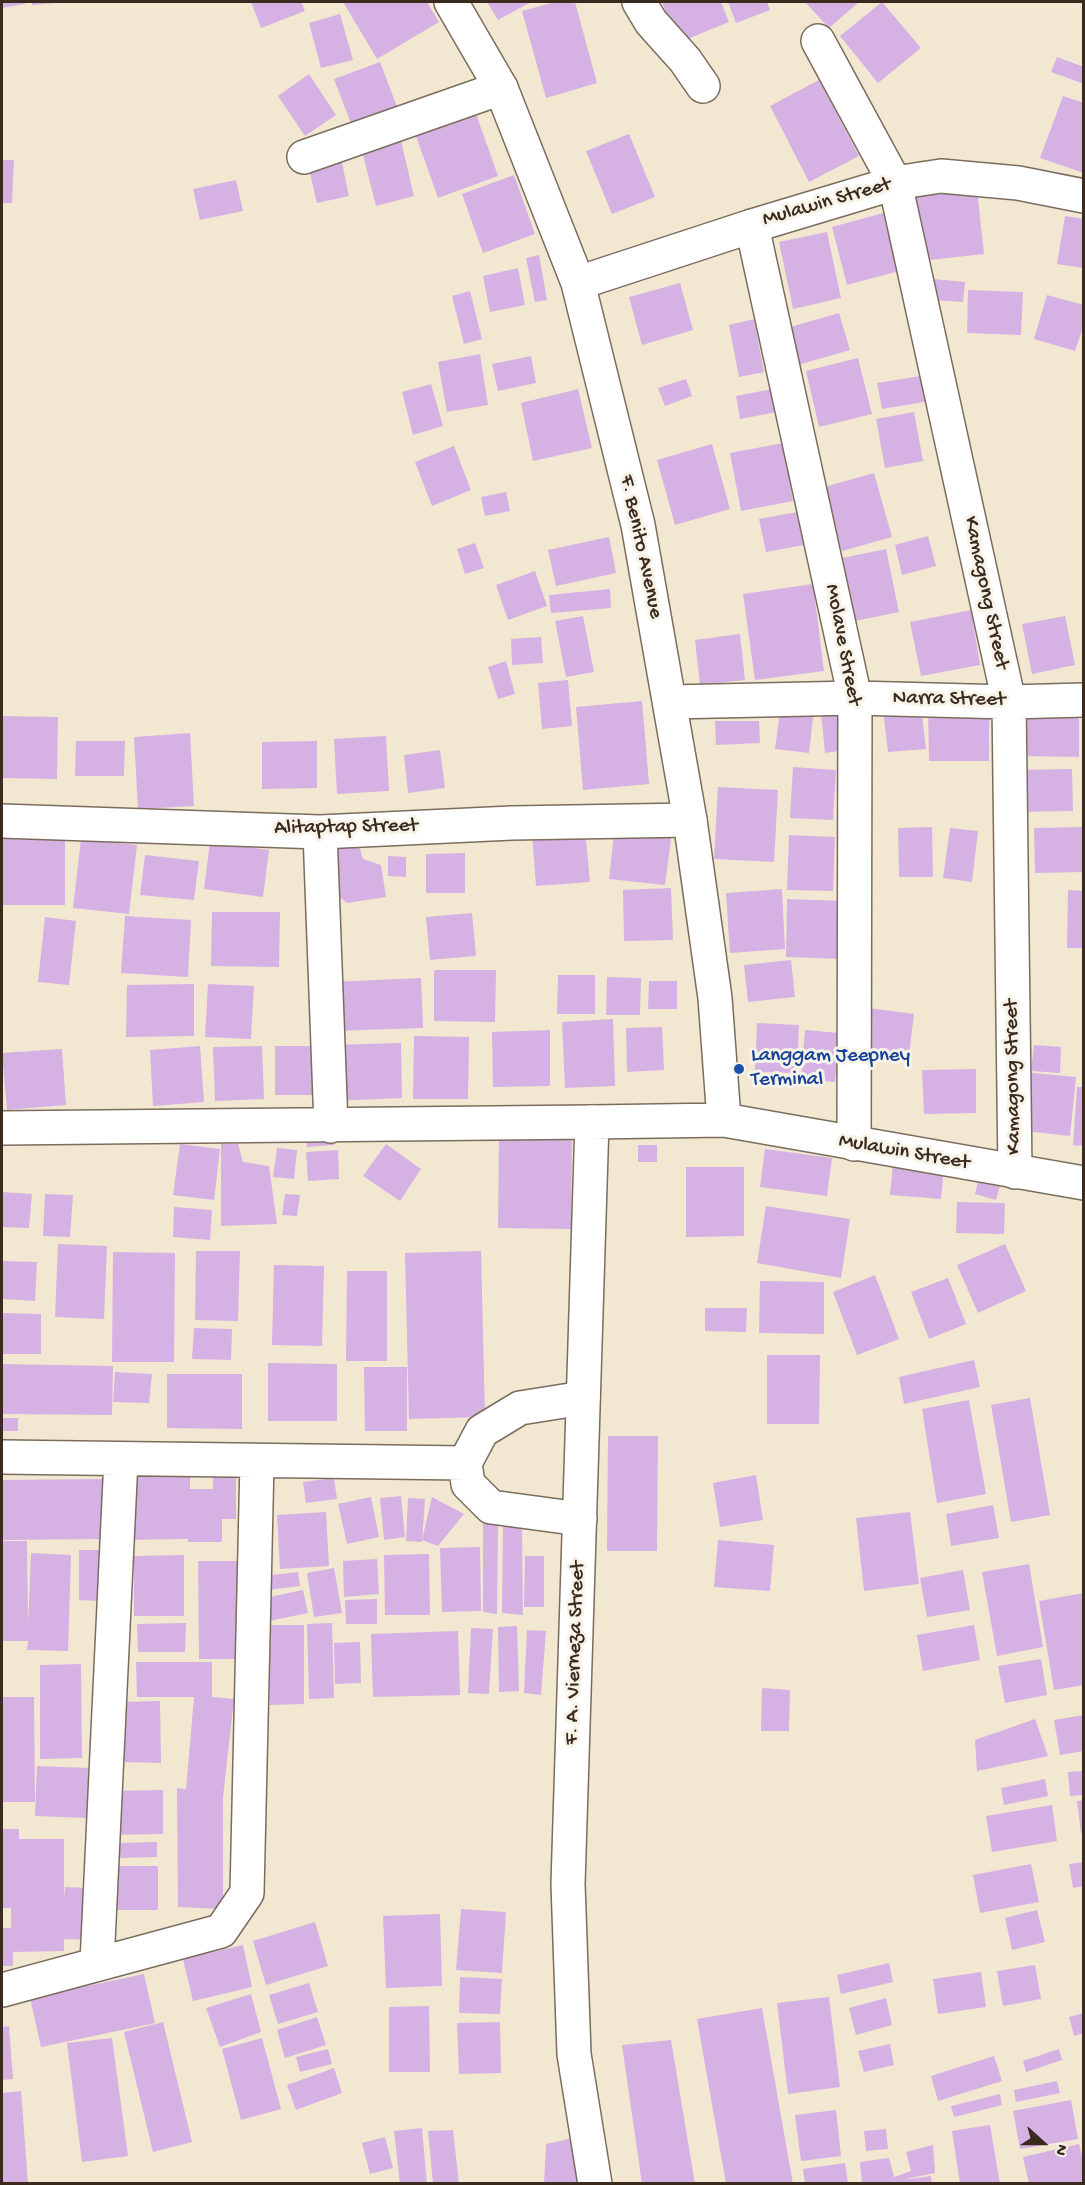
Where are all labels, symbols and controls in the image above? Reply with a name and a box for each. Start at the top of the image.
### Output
street label: Mulawin Street [760,173,894,233]
street label: F. Benito Avenue [612,473,668,621]
street label: Kamagong Street [957,514,1013,672]
street label: Molave Street [818,582,866,708]
street label: Narra Street [892,686,1006,714]
street label: Alitaptap Street [274,814,418,842]
street label: Kamagong Street [1000,999,1028,1155]
place label: Langgam Jeepney Terminal [751,1044,910,1094]
marker: Langgam Jeepney Terminal [732,1062,746,1076]
street label: Mulawin Street [837,1129,971,1177]
street label: F. A. Vierneza Street [560,1561,592,1745]
north arrow [1013,2113,1073,2173]
text: N [1050,2141,1071,2158]

